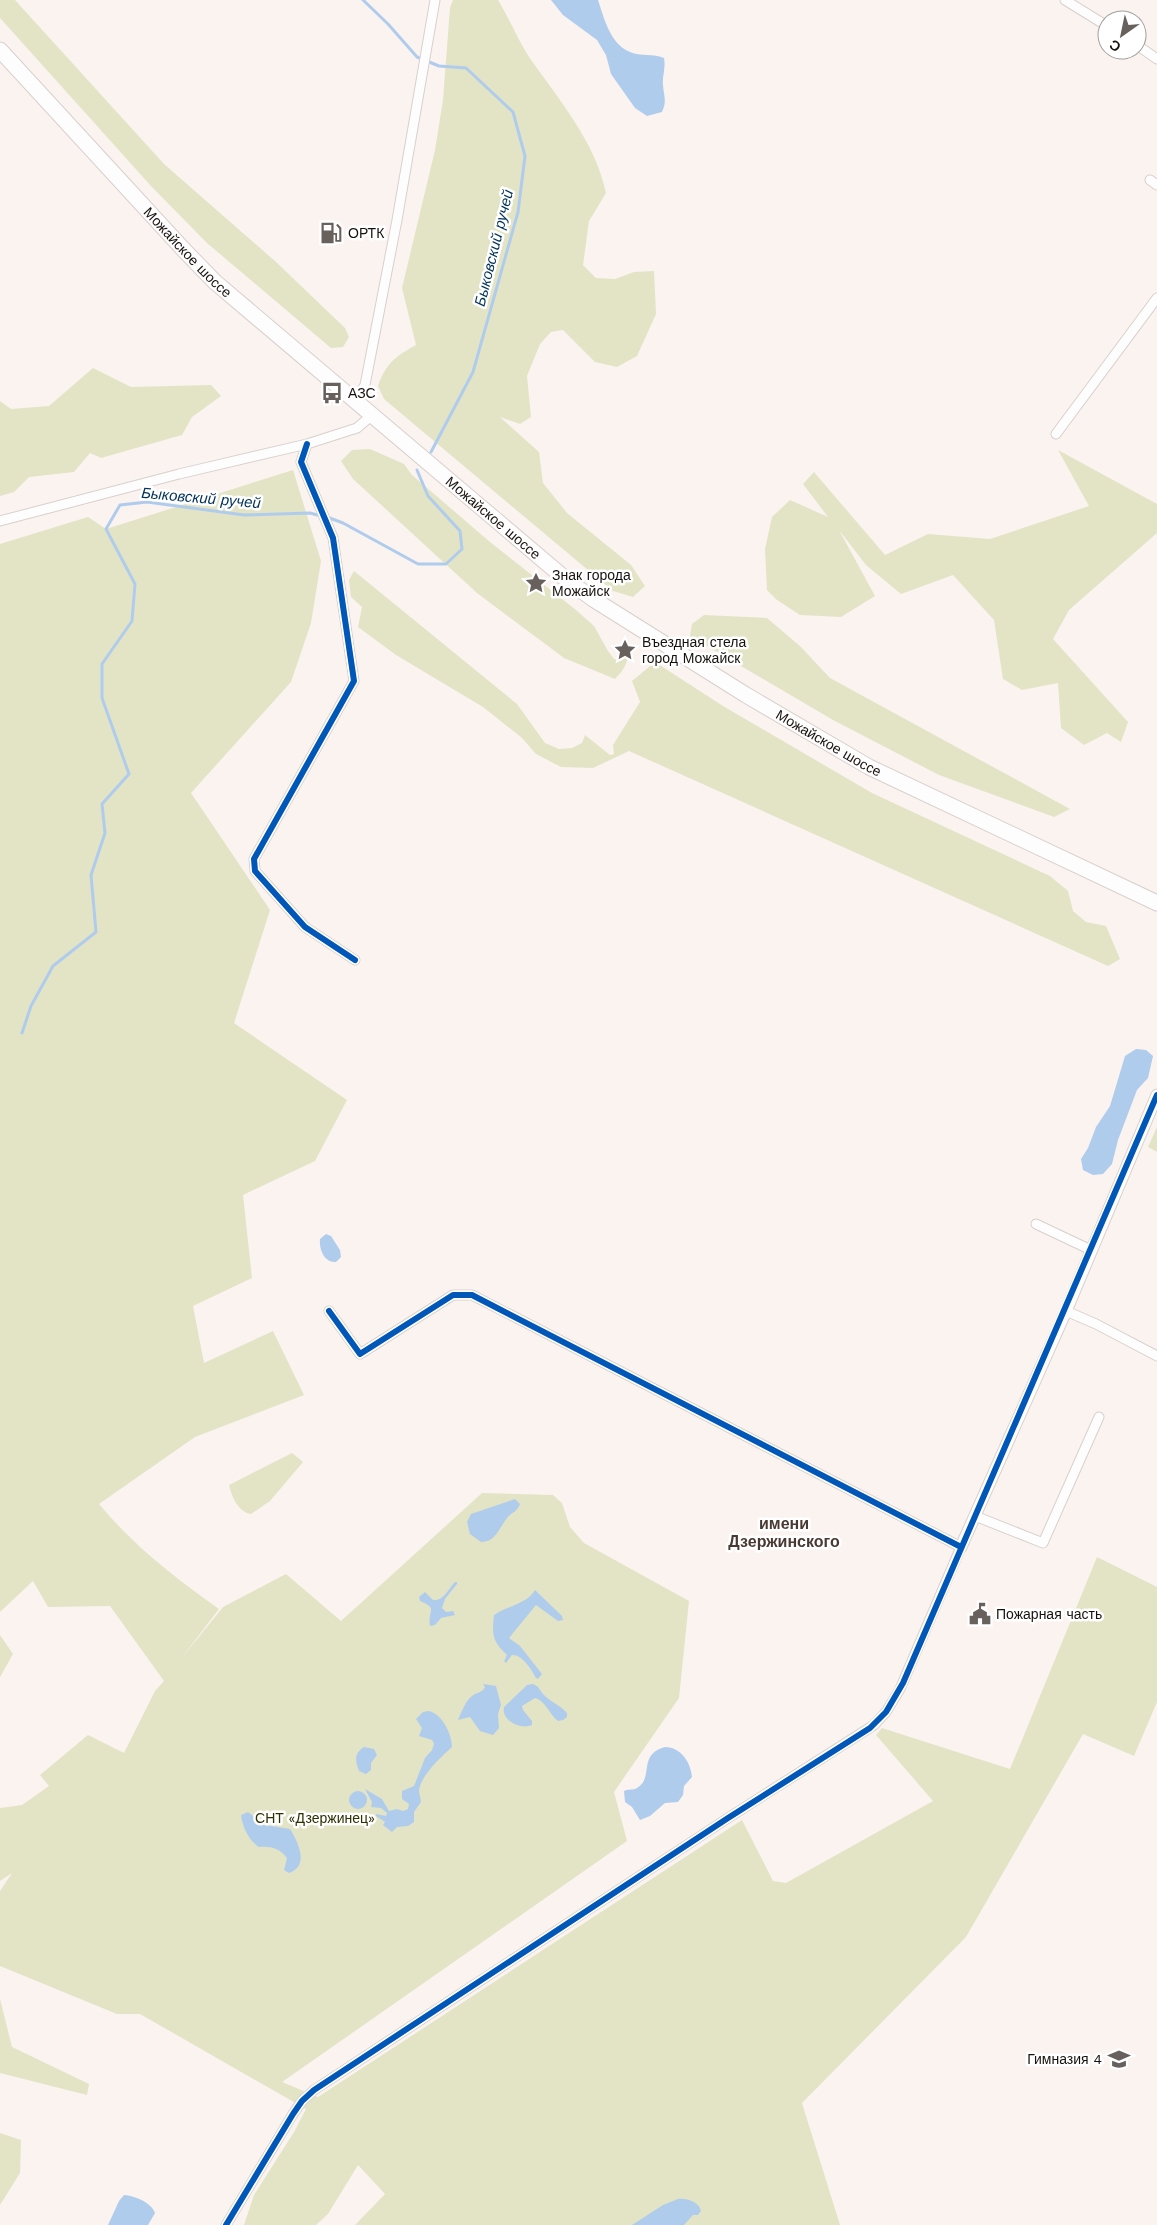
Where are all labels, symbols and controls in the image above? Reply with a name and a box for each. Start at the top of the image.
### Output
north arrow [1097,10,1147,60]
text: С [1106,36,1124,55]
water label: Быковский ручей [471,187,517,308]
street label: Можайское шоссе [141,204,235,301]
fuel station icon: ОРТК [318,220,344,246]
place label: ОРТК [348,225,385,241]
bus stop icon: АЗС [319,380,345,406]
place label: АЗС [348,385,376,401]
street label: Можайское шоссе [443,473,544,562]
water label: Быковский ручей [141,484,262,512]
place label: Знак города Можайск [552,567,631,599]
place icon: Знак города Можайск [523,570,549,596]
place label: Въездная стела город Можайск [642,634,746,666]
place icon: Въездная стела город Можайск [612,637,638,663]
street label: Можайское шоссе [773,706,884,780]
district label: имени Дзержинского [728,1514,840,1551]
public building icon: Пожарная часть [967,1601,993,1627]
place label: Пожарная часть [996,1606,1102,1622]
park label: СНТ «Дзержинец» [255,1810,375,1826]
school or university icon: Гимназия 4 [1106,2046,1132,2072]
place label: Гимназия 4 [1027,2051,1102,2067]

